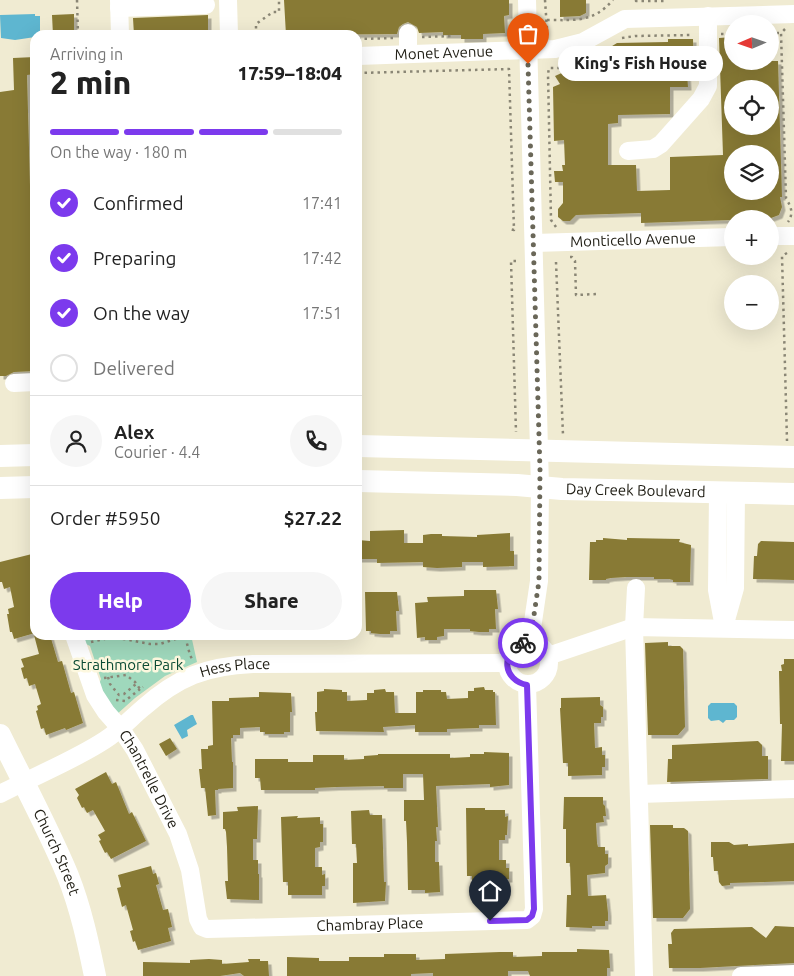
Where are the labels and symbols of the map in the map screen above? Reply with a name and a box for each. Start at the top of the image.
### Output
pin [507,13,549,64]
north arrow [724,15,779,70]
street label: Monet Avenue [394,42,494,63]
callout: King's Fish House [558,46,723,82]
street label: Monticello Avenue [570,229,696,250]
street label: Day Creek Boulevard [566,480,706,500]
courier [498,618,548,668]
street label: Hess Place [197,655,270,680]
park label: Strathmore Park [73,656,184,673]
street label: Chantrelle Drive [116,727,183,831]
street label: Church Street [30,806,83,897]
pin [469,870,511,921]
street label: Chambray Place [316,914,424,934]

